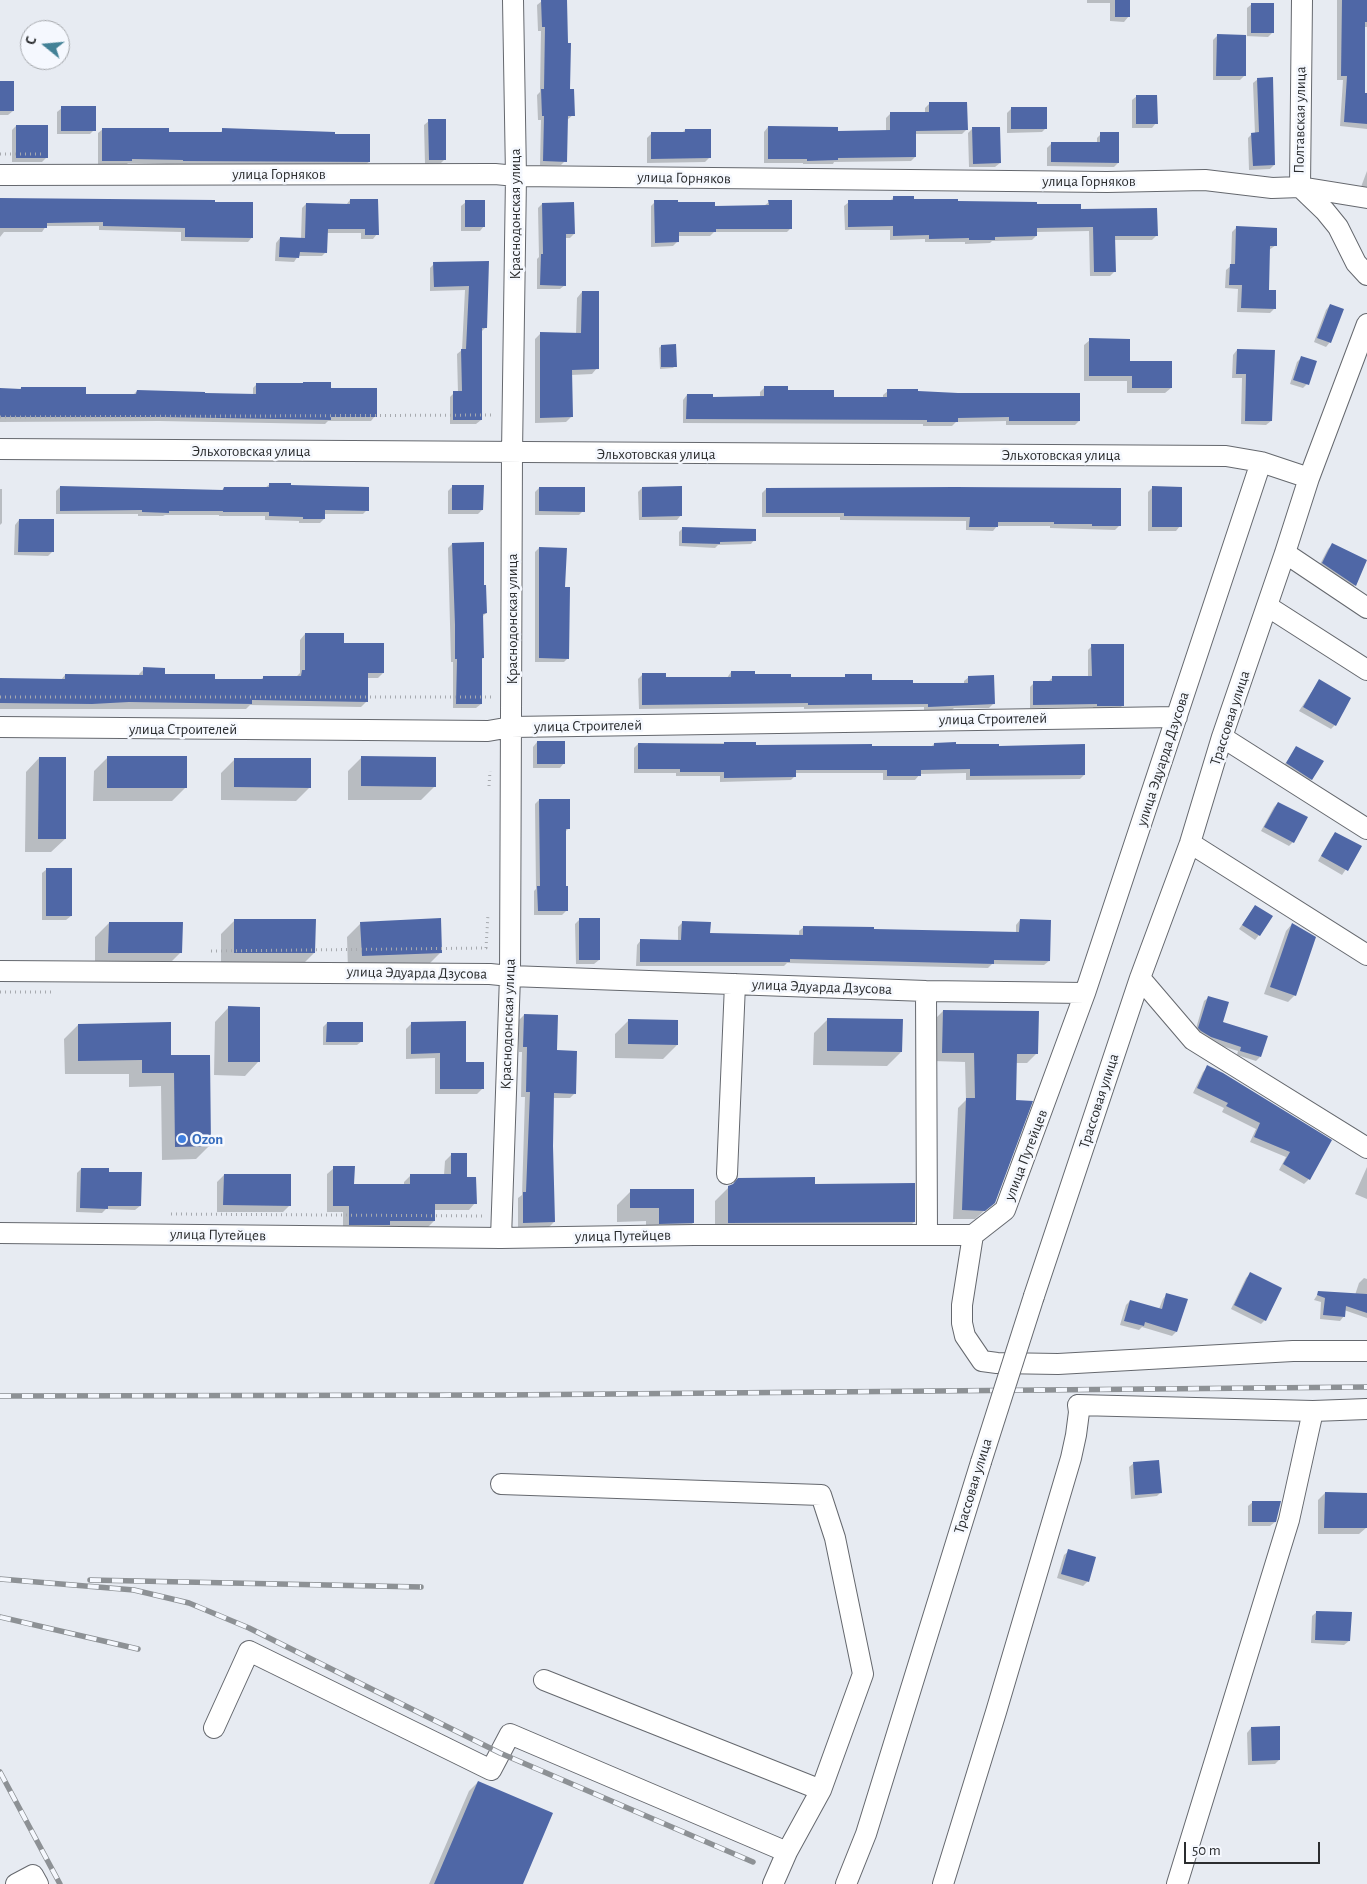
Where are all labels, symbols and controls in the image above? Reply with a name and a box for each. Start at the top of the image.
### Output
north arrow [20,20,70,70]
text: С [24,35,39,47]
street label: Полтавская улица [1290,66,1310,174]
street label: Краснодонская улица [506,148,524,280]
street label: улица Горняков [232,165,326,183]
street label: улица Горняков [637,168,731,188]
street label: улица Горняков [1042,172,1136,190]
street label: Эльхотовская улица [192,442,310,460]
street label: Эльхотовская улица [597,445,715,463]
street label: Эльхотовская улица [1002,446,1120,464]
street label: Краснодонская улица [503,553,521,685]
street label: Трассовая улица [1206,668,1254,768]
street label: улица Эдуарда Дзусова [1133,689,1193,829]
street label: улица Строителей [939,709,1047,729]
street label: улица Строителей [534,716,642,736]
street label: улица Строителей [129,720,237,738]
street label: Краснодонская улица [497,958,519,1090]
street label: улица Эдуарда Дзусова [347,963,487,983]
street label: улица Эдуарда Дзусова [752,976,892,998]
street label: Трассовая улица [1075,1051,1123,1151]
street label: улица Путейцев [1000,1107,1052,1203]
place label: Ozon [192,1130,223,1148]
marker: Ozon [176,1133,188,1145]
street label: улица Путейцев [170,1225,266,1245]
street label: улица Путейцев [575,1226,671,1246]
street label: Трассовая улица [950,1436,996,1536]
scale bar [1187,1832,1323,1864]
text: 50 m [1192,1843,1221,1858]

